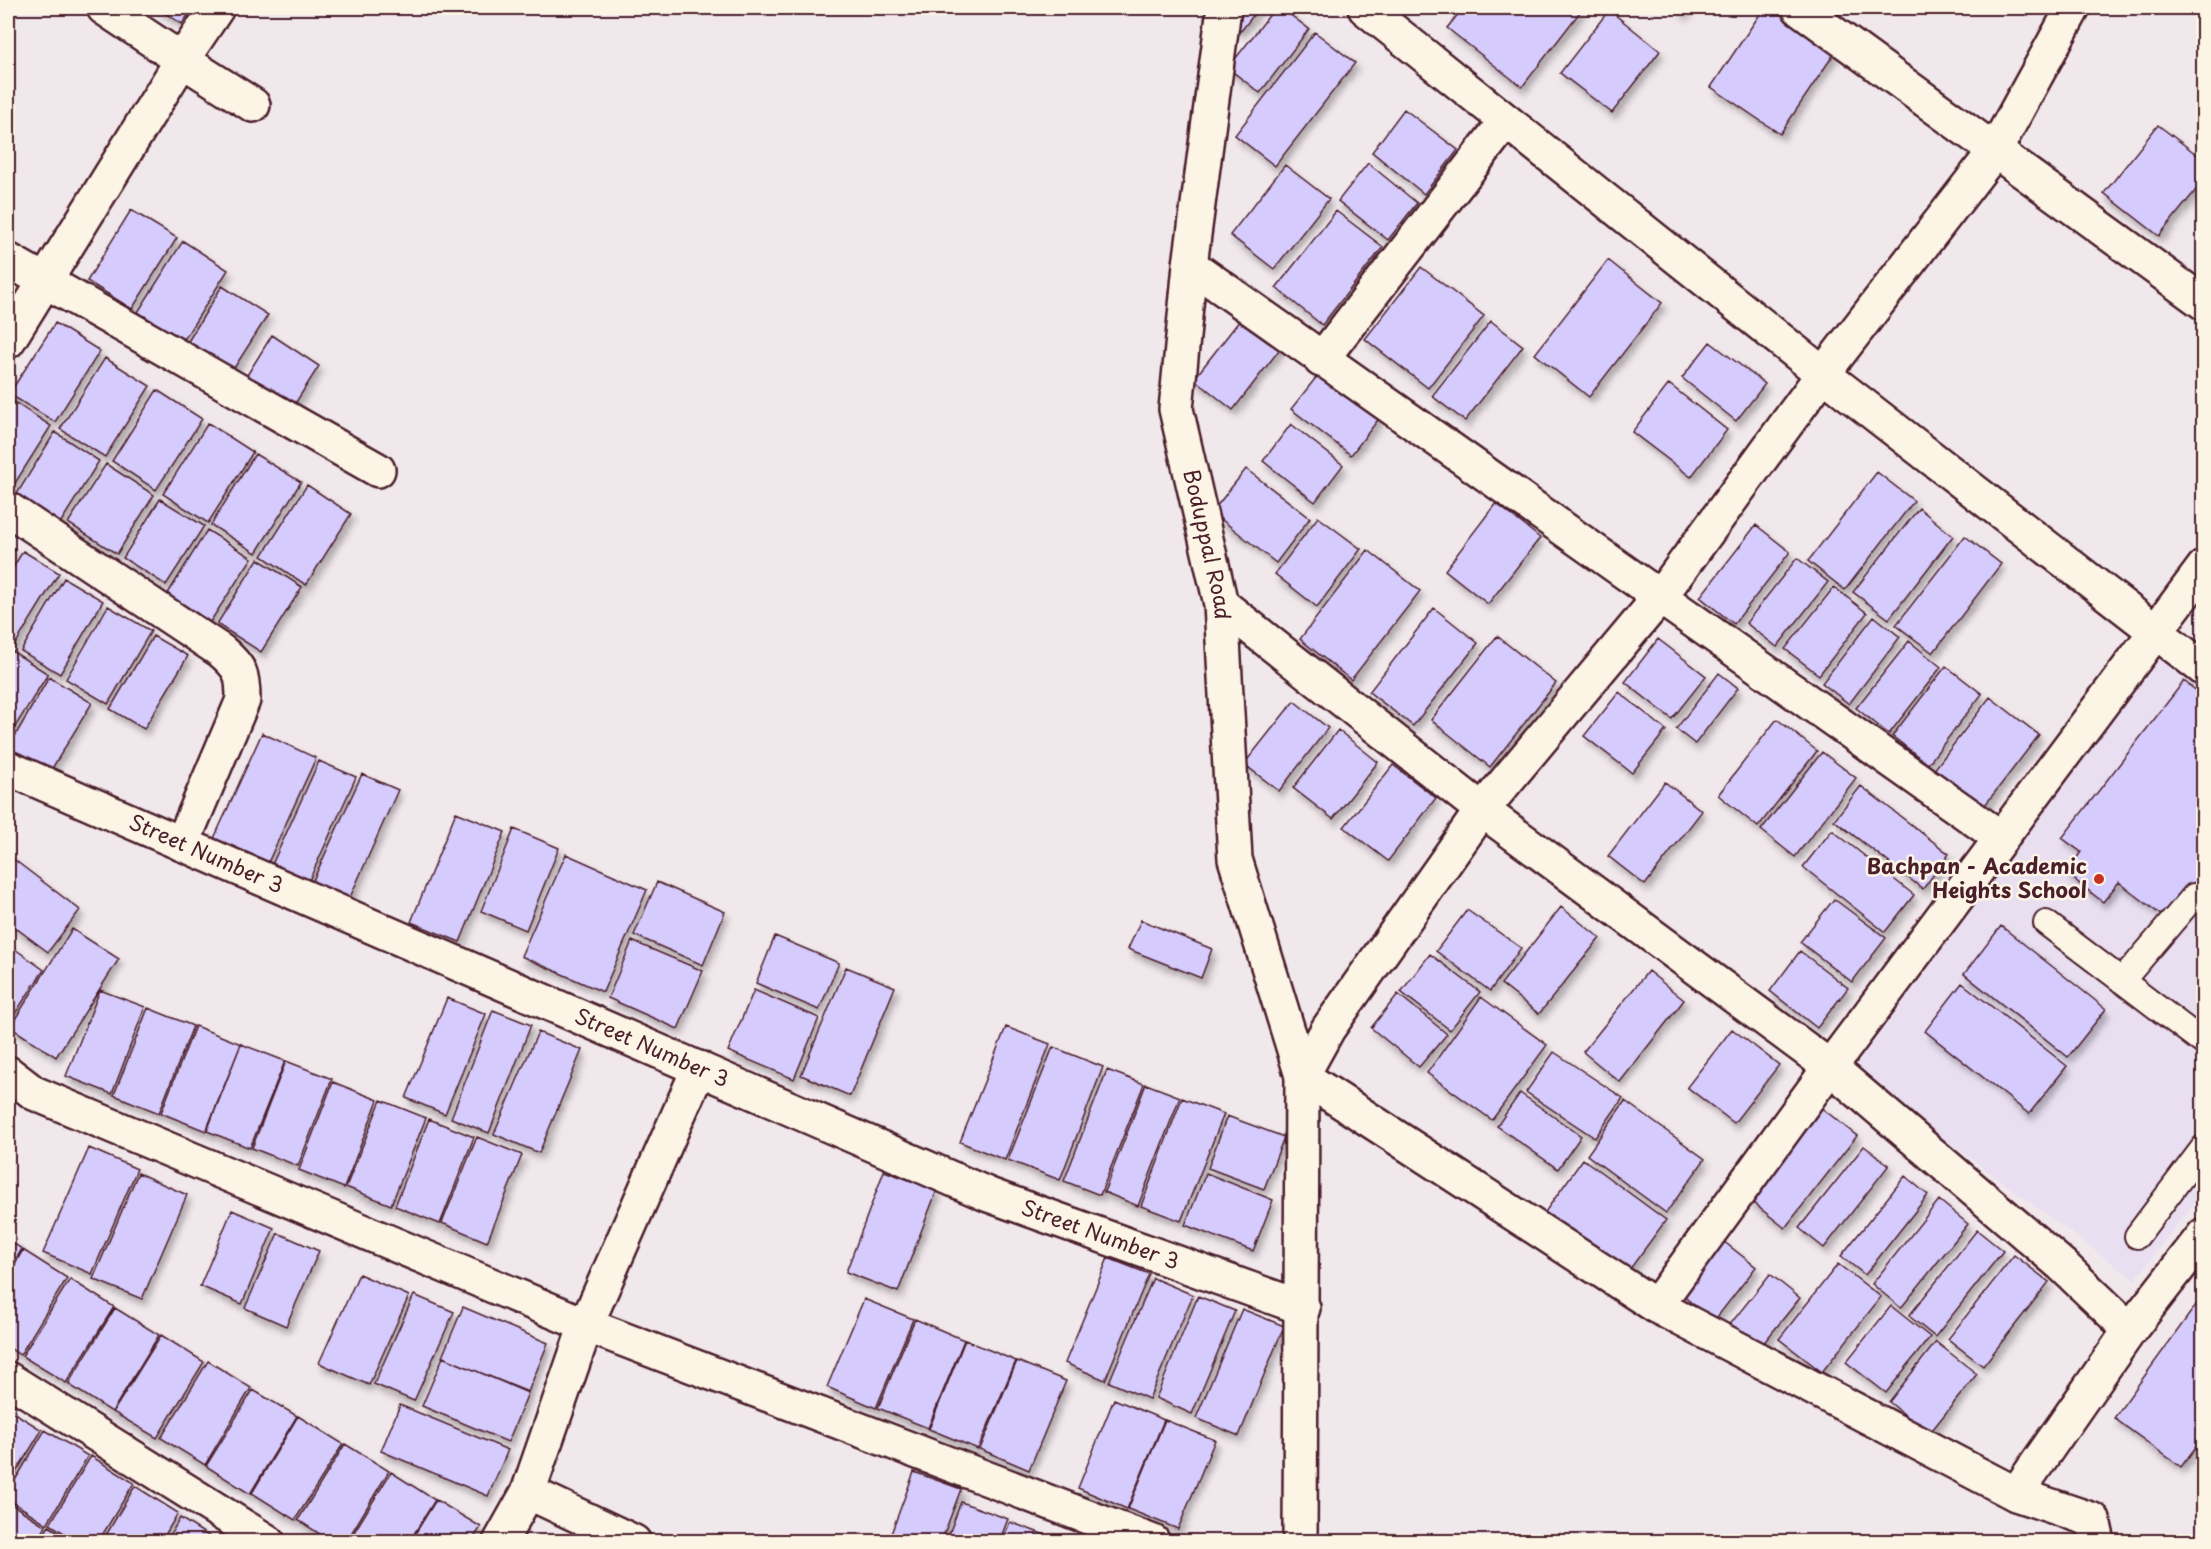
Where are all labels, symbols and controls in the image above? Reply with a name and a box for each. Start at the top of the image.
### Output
street label: Boduppal Road [1176,466,1240,620]
street label: Street Number 3 [125,805,289,900]
place label: Bachpan - Academic Heights School [1867,849,2087,905]
marker: Bachpan - Academic Heights School [2092,872,2106,886]
street label: Street Number 3 [570,999,735,1094]
street label: Street Number 3 [1017,1190,1184,1276]

